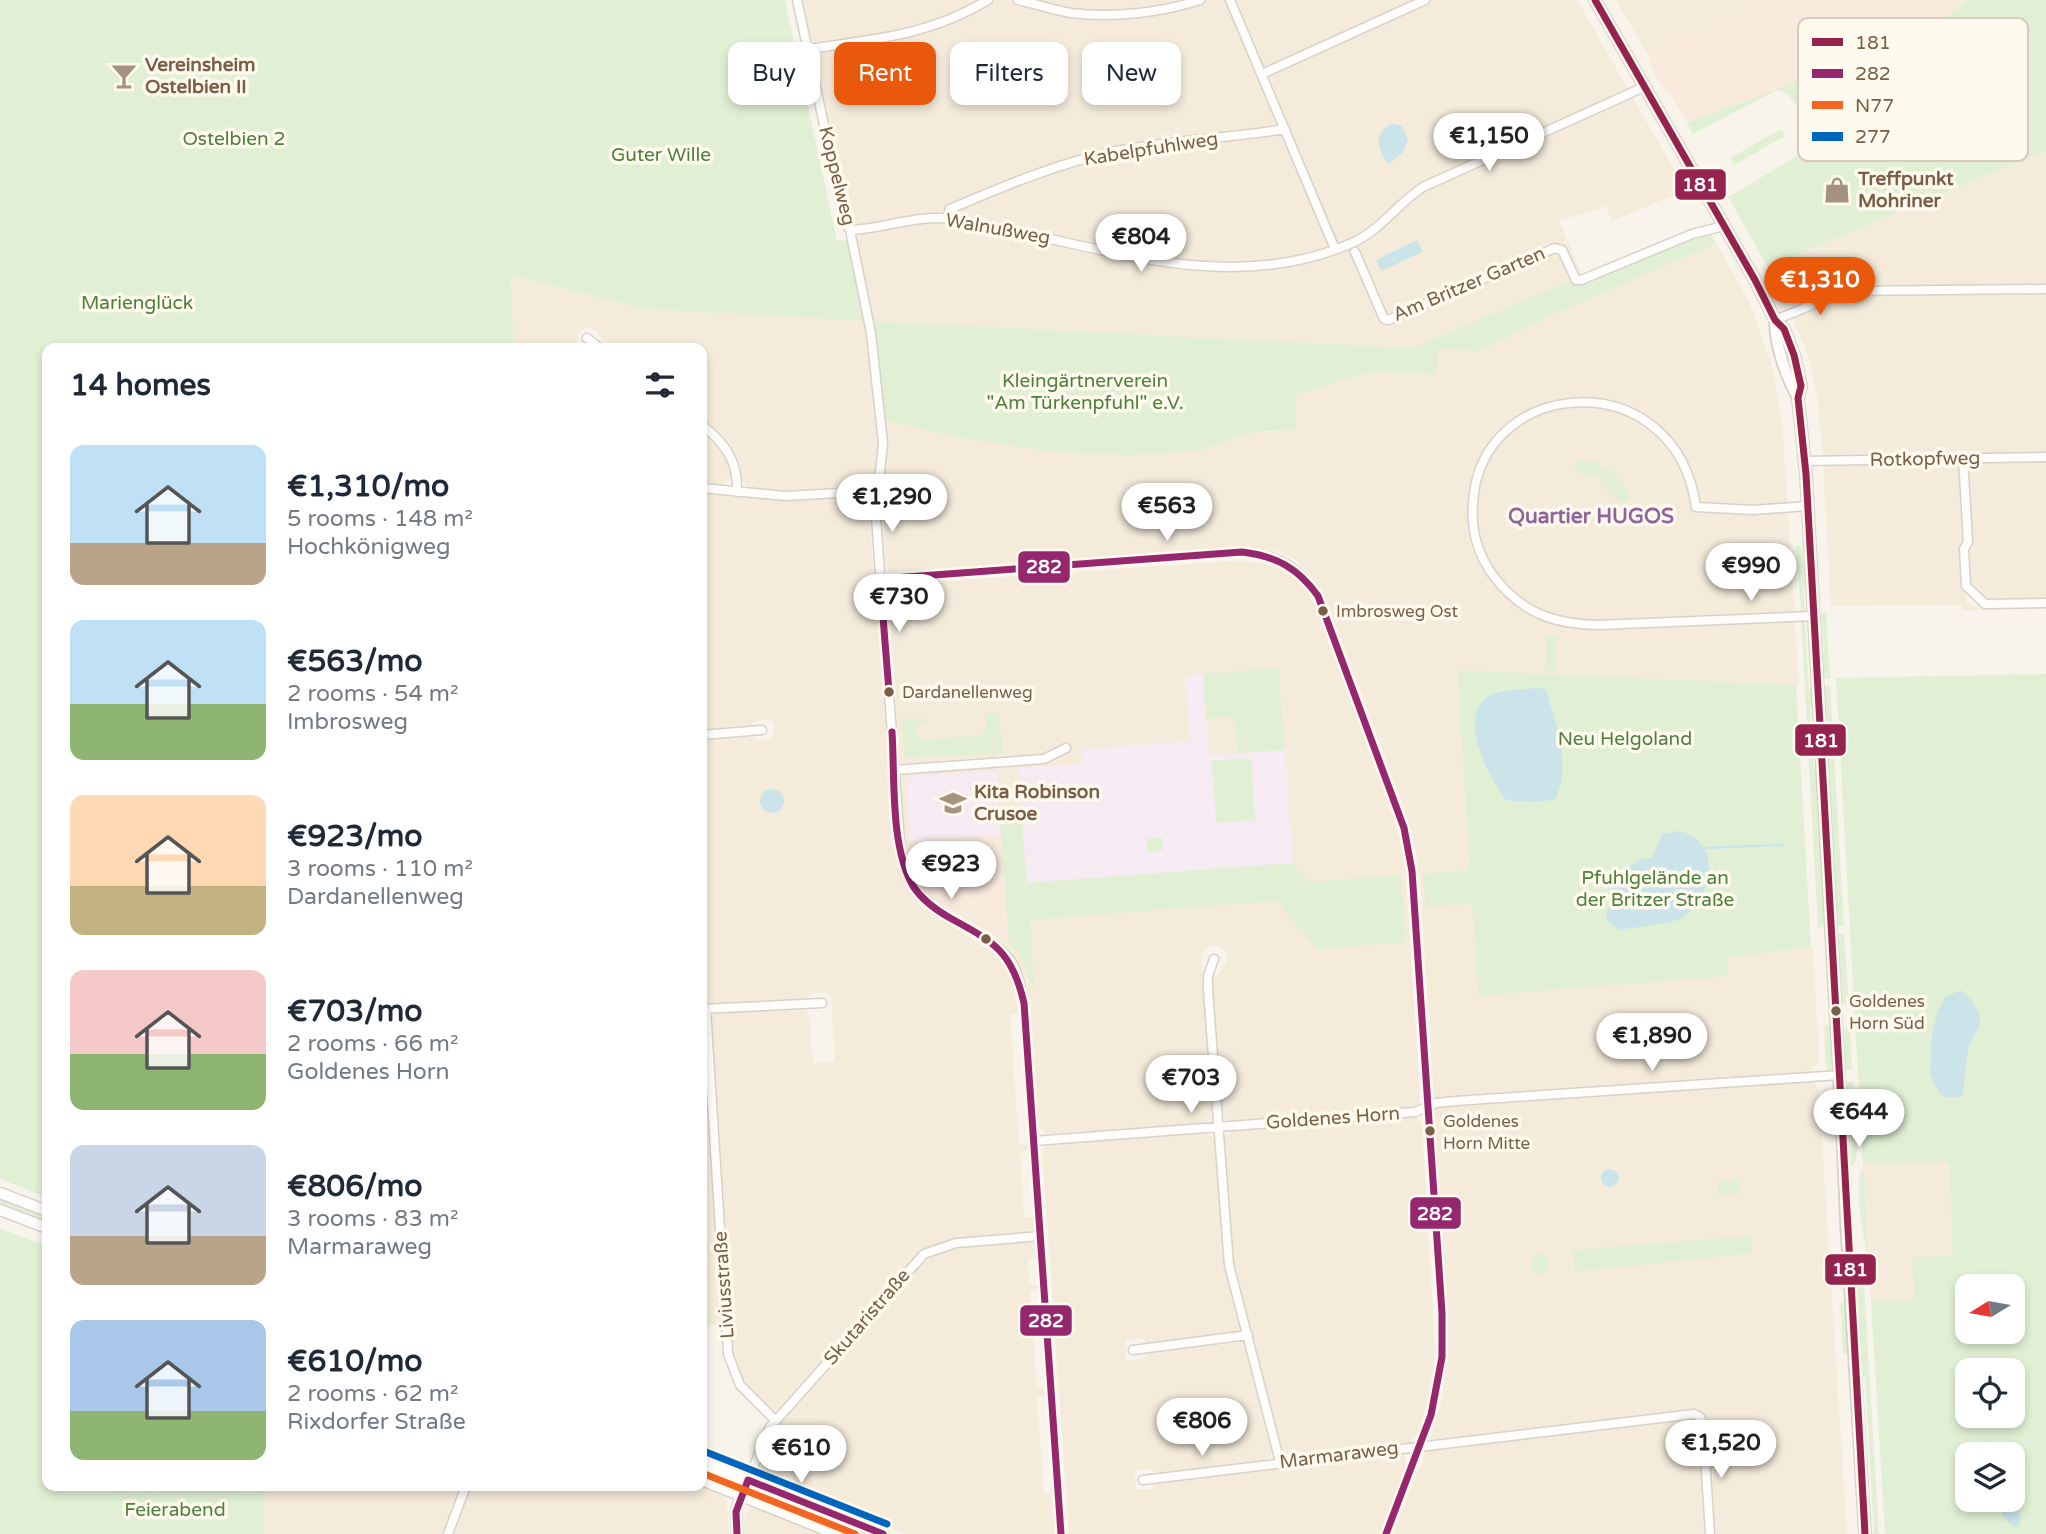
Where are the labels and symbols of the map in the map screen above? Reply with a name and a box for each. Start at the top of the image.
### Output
legend [1798,18,2028,161]
text: 181 [1855,32,1891,54]
place label: Vereinsheim Ostelbien II [145,54,256,98]
bar icon: Vereinsheim Ostelbien II [109,61,139,91]
text: 282 [1855,63,1891,85]
text: N77 [1855,95,1894,117]
pin: €1,150 [1432,114,1546,173]
street label: Koppelweg [814,124,860,228]
text: 277 [1855,126,1891,148]
park label: Ostelbien 2 [183,128,285,150]
street label: Kabelpfuhlweg [1082,128,1220,170]
park label: Guter Wille [611,144,711,166]
line badge: 181 [1674,168,1727,201]
place label: Treffpunkt Mohriner [1857,168,1954,212]
text: 181 [1682,174,1718,196]
shop icon: Treffpunkt Mohriner [1822,175,1852,205]
street label: Walnußweg [944,209,1052,249]
pin: €804 [1100,215,1182,274]
street label: Am Britzer Garten [1390,242,1548,326]
pin: €1,310 [1763,258,1877,317]
park label: Marienglück [81,292,193,314]
park label: Kleingärtnerverein "Am Türkenpfuhl" e.V. [986,370,1184,414]
street label: Rotkopfweg [1869,447,1981,471]
pin: €1,290 [835,475,949,534]
pin: €563 [1126,484,1208,543]
district label: Quartier HUGOS [1508,504,1674,529]
pin: €990 [1710,544,1792,603]
line badge: 282 [1017,550,1071,584]
text: 282 [1026,556,1062,578]
pin: €730 [858,574,940,634]
place label: Imbrosweg Ost [1336,601,1459,622]
marker: Imbrosweg Ost [1316,604,1330,618]
place label: Dardanellenweg [902,682,1033,703]
marker: Dardanellenweg [882,685,896,699]
line badge: 181 [1794,723,1847,757]
park label: Neu Helgoland [1558,728,1692,750]
text: 181 [1803,730,1839,752]
place label: Kita Robinson Crusoe [974,781,1100,825]
school or university icon: Kita Robinson Crusoe [938,788,968,818]
pin: €923 [910,842,992,901]
park label: Pfuhlgelände an der Britzer Straße [1576,867,1734,911]
unlabelled marker [979,932,993,946]
place label: Goldenes Horn Süd [1849,991,1925,1034]
marker: Goldenes Horn Süd [1829,1004,1843,1018]
pin: €1,890 [1595,1014,1709,1073]
pin: €703 [1150,1056,1232,1115]
pin: €644 [1818,1090,1900,1149]
street label: Goldenes Horn [1265,1102,1401,1134]
place label: Goldenes Horn Mitte [1443,1111,1530,1154]
marker: Goldenes Horn Mitte [1423,1124,1437,1138]
line badge: 282 [1409,1196,1462,1230]
text: 282 [1417,1203,1453,1225]
street label: Liviusstraße [709,1230,739,1340]
line badge: 181 [1824,1253,1877,1286]
text: 181 [1832,1259,1868,1281]
street label: Skutaristraße [819,1265,915,1369]
north arrow [1955,1274,2025,1344]
line badge: 282 [1019,1304,1073,1337]
text: 282 [1028,1310,1064,1332]
pin: €806 [1161,1398,1243,1458]
pin: €1,520 [1664,1420,1778,1480]
pin: €610 [760,1426,842,1485]
street label: Marmaraweg [1278,1437,1400,1473]
park label: Feierabend [124,1499,226,1521]

